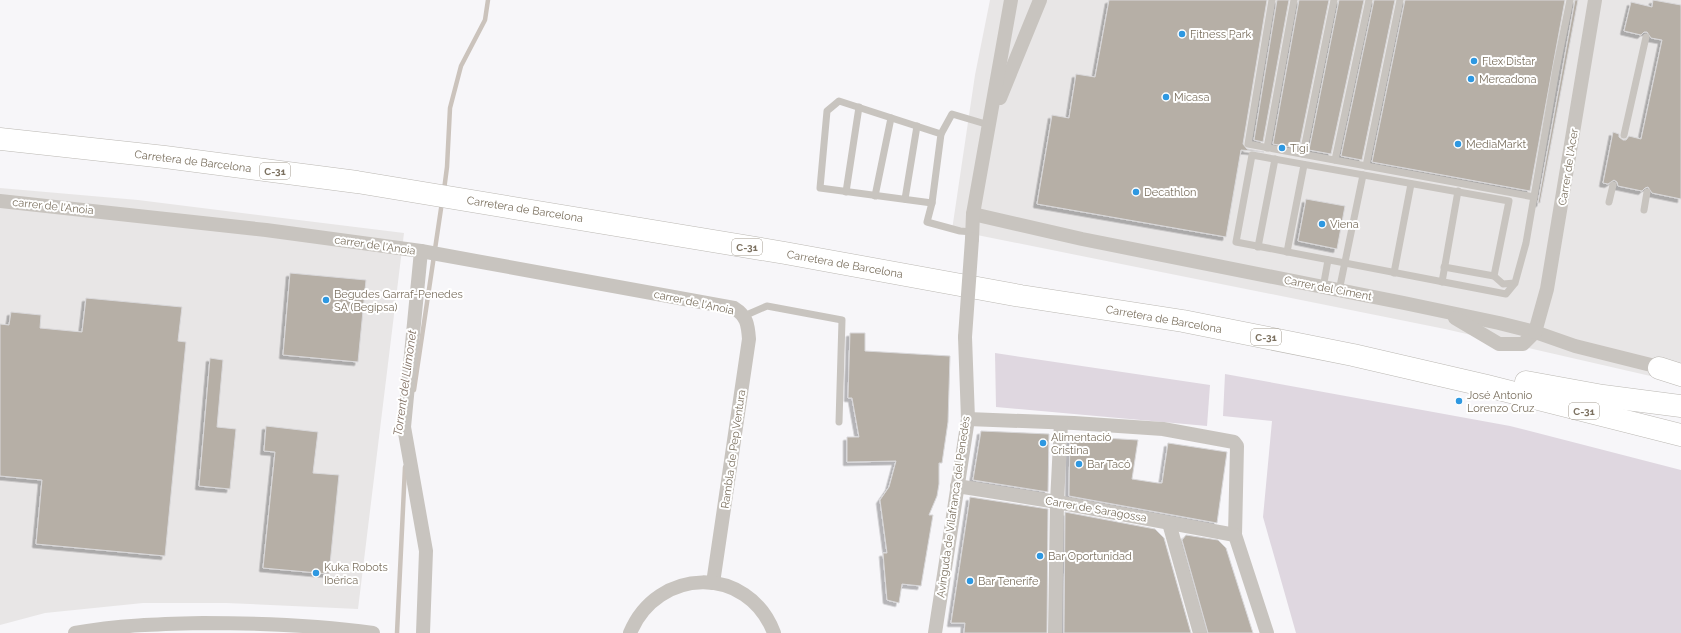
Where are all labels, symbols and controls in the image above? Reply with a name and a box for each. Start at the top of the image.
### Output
place label: Fitness Park [1190,28,1251,41]
marker: Fitness Park [1177,29,1187,39]
place label: Flex Distar [1482,55,1535,68]
marker: Flex Distar [1469,56,1479,66]
place label: Mercadona [1479,73,1537,86]
marker: Mercadona [1466,74,1476,84]
place label: Micasa [1174,91,1209,104]
marker: Micasa [1161,92,1171,102]
street label: Carrer de l'Acer [1556,127,1581,207]
place label: MediaMarkt [1466,138,1527,151]
marker: MediaMarkt [1453,139,1463,149]
place label: Tigi [1290,142,1308,155]
marker: Tigi [1277,143,1287,153]
street label: Carretera de Barcelona [134,148,252,175]
road number: C-31 [260,163,290,179]
place label: Decathlon [1144,186,1196,199]
marker: Decathlon [1131,187,1141,197]
street label: Carretera de Barcelona [466,194,584,225]
street label: carrer de l'Anoia [12,196,94,217]
place label: Viena [1330,218,1359,231]
marker: Viena [1317,219,1327,229]
street label: carrer de l'Anoia [334,233,416,258]
road number: C-31 [732,239,762,255]
street label: Carretera de Barcelona [786,248,904,281]
street label: Carrer del Ciment [1283,274,1373,303]
place label: Begudes Garraf-Penedes SA (Begipsa) [334,288,463,314]
street label: carrer de l'Anoia [653,288,735,317]
marker: Begudes Garraf-Penedes SA (Begipsa) [321,295,331,305]
street label: Carretera de Barcelona [1105,303,1223,336]
water label: Torrent del Llimonet [391,329,419,437]
road number: C-31 [1251,329,1281,345]
street label: Rambla de Pep Ventura [719,389,748,509]
place label: José Antonio Lorenzo Cruz [1467,389,1535,415]
marker: José Antonio Lorenzo Cruz [1454,396,1464,406]
road number: C-31 [1569,403,1599,419]
street label: Avinguda de Vilafranca del Penedès [934,415,973,599]
place label: Alimentació Cristina [1051,431,1112,457]
marker: Alimentació Cristina [1038,438,1048,448]
place label: Bar Tacó [1087,458,1131,471]
marker: Bar Tacó [1074,459,1084,469]
street label: Carrer de Saragossa [1044,494,1148,525]
place label: Bar Oportunidad [1048,550,1132,563]
marker: Bar Oportunidad [1035,551,1045,561]
place label: Kuka Robots Ibérica [324,561,388,587]
marker: Kuka Robots Ibérica [311,568,321,578]
place label: Bar Tenerife [978,575,1039,588]
marker: Bar Tenerife [965,576,975,586]

